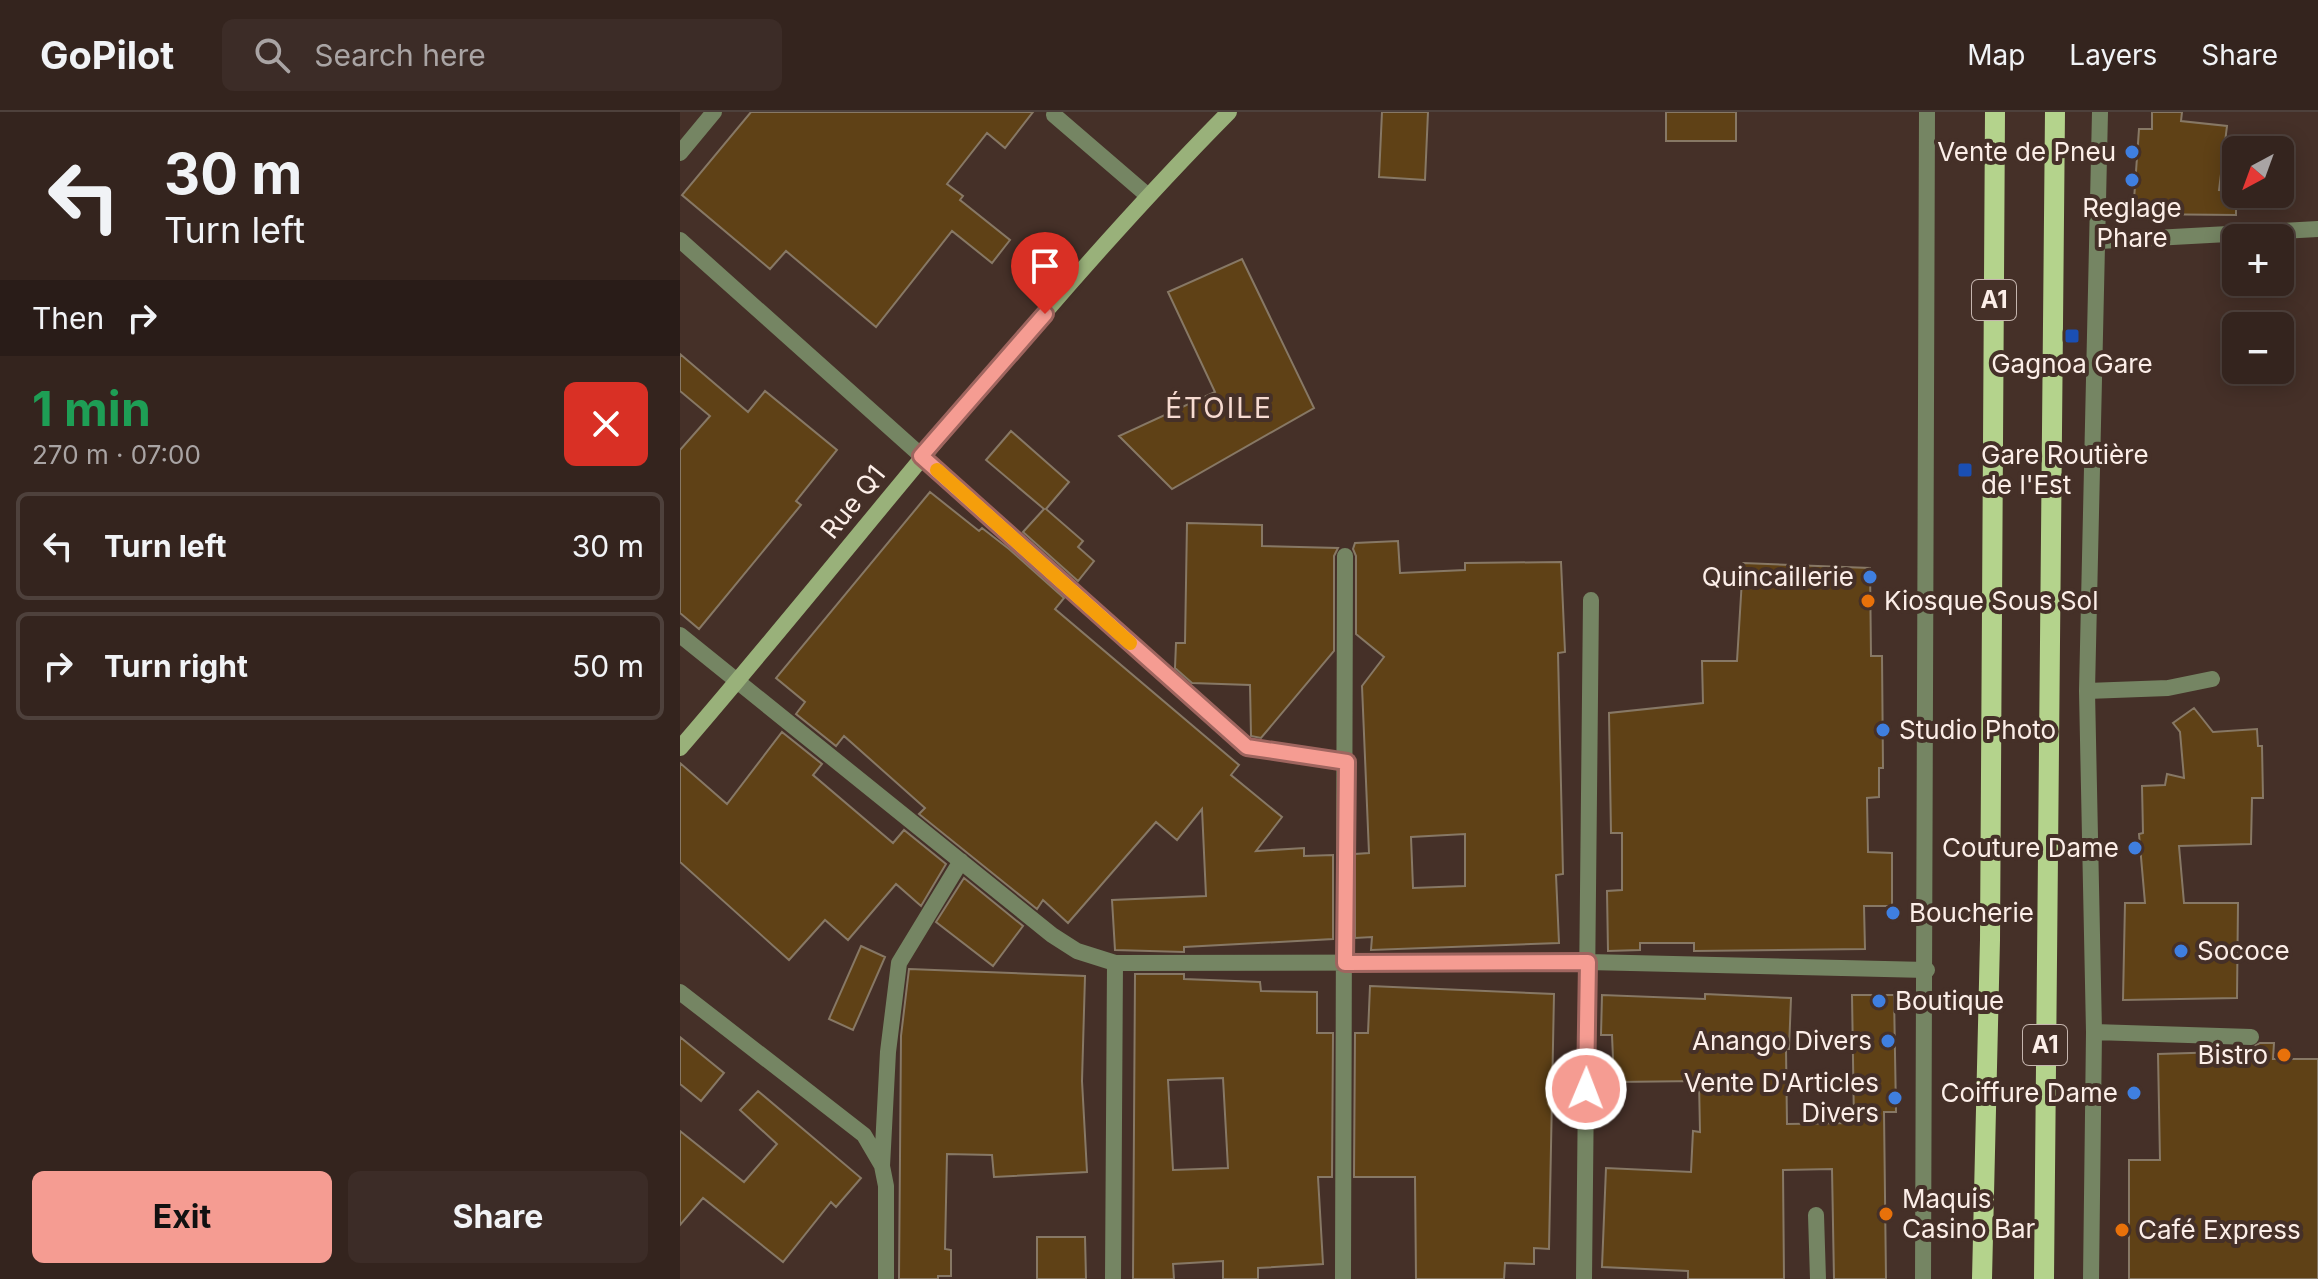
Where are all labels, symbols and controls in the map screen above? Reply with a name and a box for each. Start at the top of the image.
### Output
search box [222,19,782,91]
text: GoPilot [40,32,174,78]
icon: search [250,33,294,77]
text: Search here [314,37,486,73]
text: Map [1967,38,2025,72]
text: Layers [2069,38,2157,72]
text: Share [2201,38,2278,72]
place label: Vente de Pneu [1937,136,2116,167]
north arrow [2222,136,2294,208]
map controls [2222,136,2294,384]
text: 30 m [164,140,302,208]
marker: Vente de Pneu [2123,143,2141,161]
icon: left [32,144,136,248]
marker: Reglage Phare [2123,171,2141,189]
place label: Reglage Phare [2082,192,2182,253]
text: Turn left [164,208,305,252]
button: + [2222,224,2294,296]
pin [1011,232,1079,314]
icon: arrive [1023,244,1067,288]
road number: A1 [1972,280,2016,320]
icon: right [120,296,164,340]
text: Then [32,300,104,336]
button: − [2222,312,2294,384]
marker: Gagnoa Gare [2063,327,2081,345]
place label: Gagnoa Gare [1991,348,2153,379]
text: 1 min [32,379,151,438]
button: close [564,382,648,466]
district label: ÉTOILE [1165,390,1273,425]
text: 270 m · 07:00 [32,439,201,470]
place label: Gare Routière de l'Est [1981,439,2149,500]
street label: Rue Q1 [814,459,891,544]
marker: Gare Routière de l'Est [1956,461,1974,479]
icon: left [36,524,80,568]
text: Turn left [104,528,226,564]
text: 30 m [572,528,644,564]
place label: Quincaillerie [1702,561,1854,592]
marker: Quincaillerie [1861,568,1879,586]
place label: Kiosque Sous Sol [1884,585,2099,616]
marker: Kiosque Sous Sol [1859,592,1877,610]
icon: right [36,644,80,688]
text: Turn right [104,648,248,684]
text: 50 m [572,648,644,684]
place label: Studio Photo [1899,714,2056,745]
marker: Studio Photo [1874,721,1892,739]
place label: Couture Dame [1942,832,2119,863]
marker: Couture Dame [2126,839,2144,857]
place label: Boucherie [1909,897,2034,928]
marker: Boucherie [1884,904,1902,922]
place label: Sococe [2197,935,2290,966]
marker: Sococe [2172,942,2190,960]
place label: Boutique [1895,985,2004,1016]
marker: Boutique [1870,992,1888,1010]
place label: Anango Divers [1692,1025,1872,1056]
road number: A1 [2023,1025,2067,1065]
marker: Anango Divers [1879,1032,1897,1050]
place label: Bistro [2198,1039,2268,1070]
marker: Bistro [2275,1046,2293,1064]
position arrow [1544,1047,1628,1131]
place label: Vente D'Articles Divers [1684,1067,1879,1128]
place label: Coiffure Dame [1940,1077,2118,1108]
marker: Coiffure Dame [2125,1084,2143,1102]
marker: Vente D'Articles Divers [1886,1089,1904,1107]
button: Exit [32,1171,332,1263]
button: Share [348,1171,648,1263]
place label: Maquis Casino Bar [1902,1183,2035,1244]
marker: Maquis Casino Bar [1877,1205,1895,1223]
place label: Café Express [2138,1214,2301,1245]
marker: Café Express [2113,1221,2131,1239]

